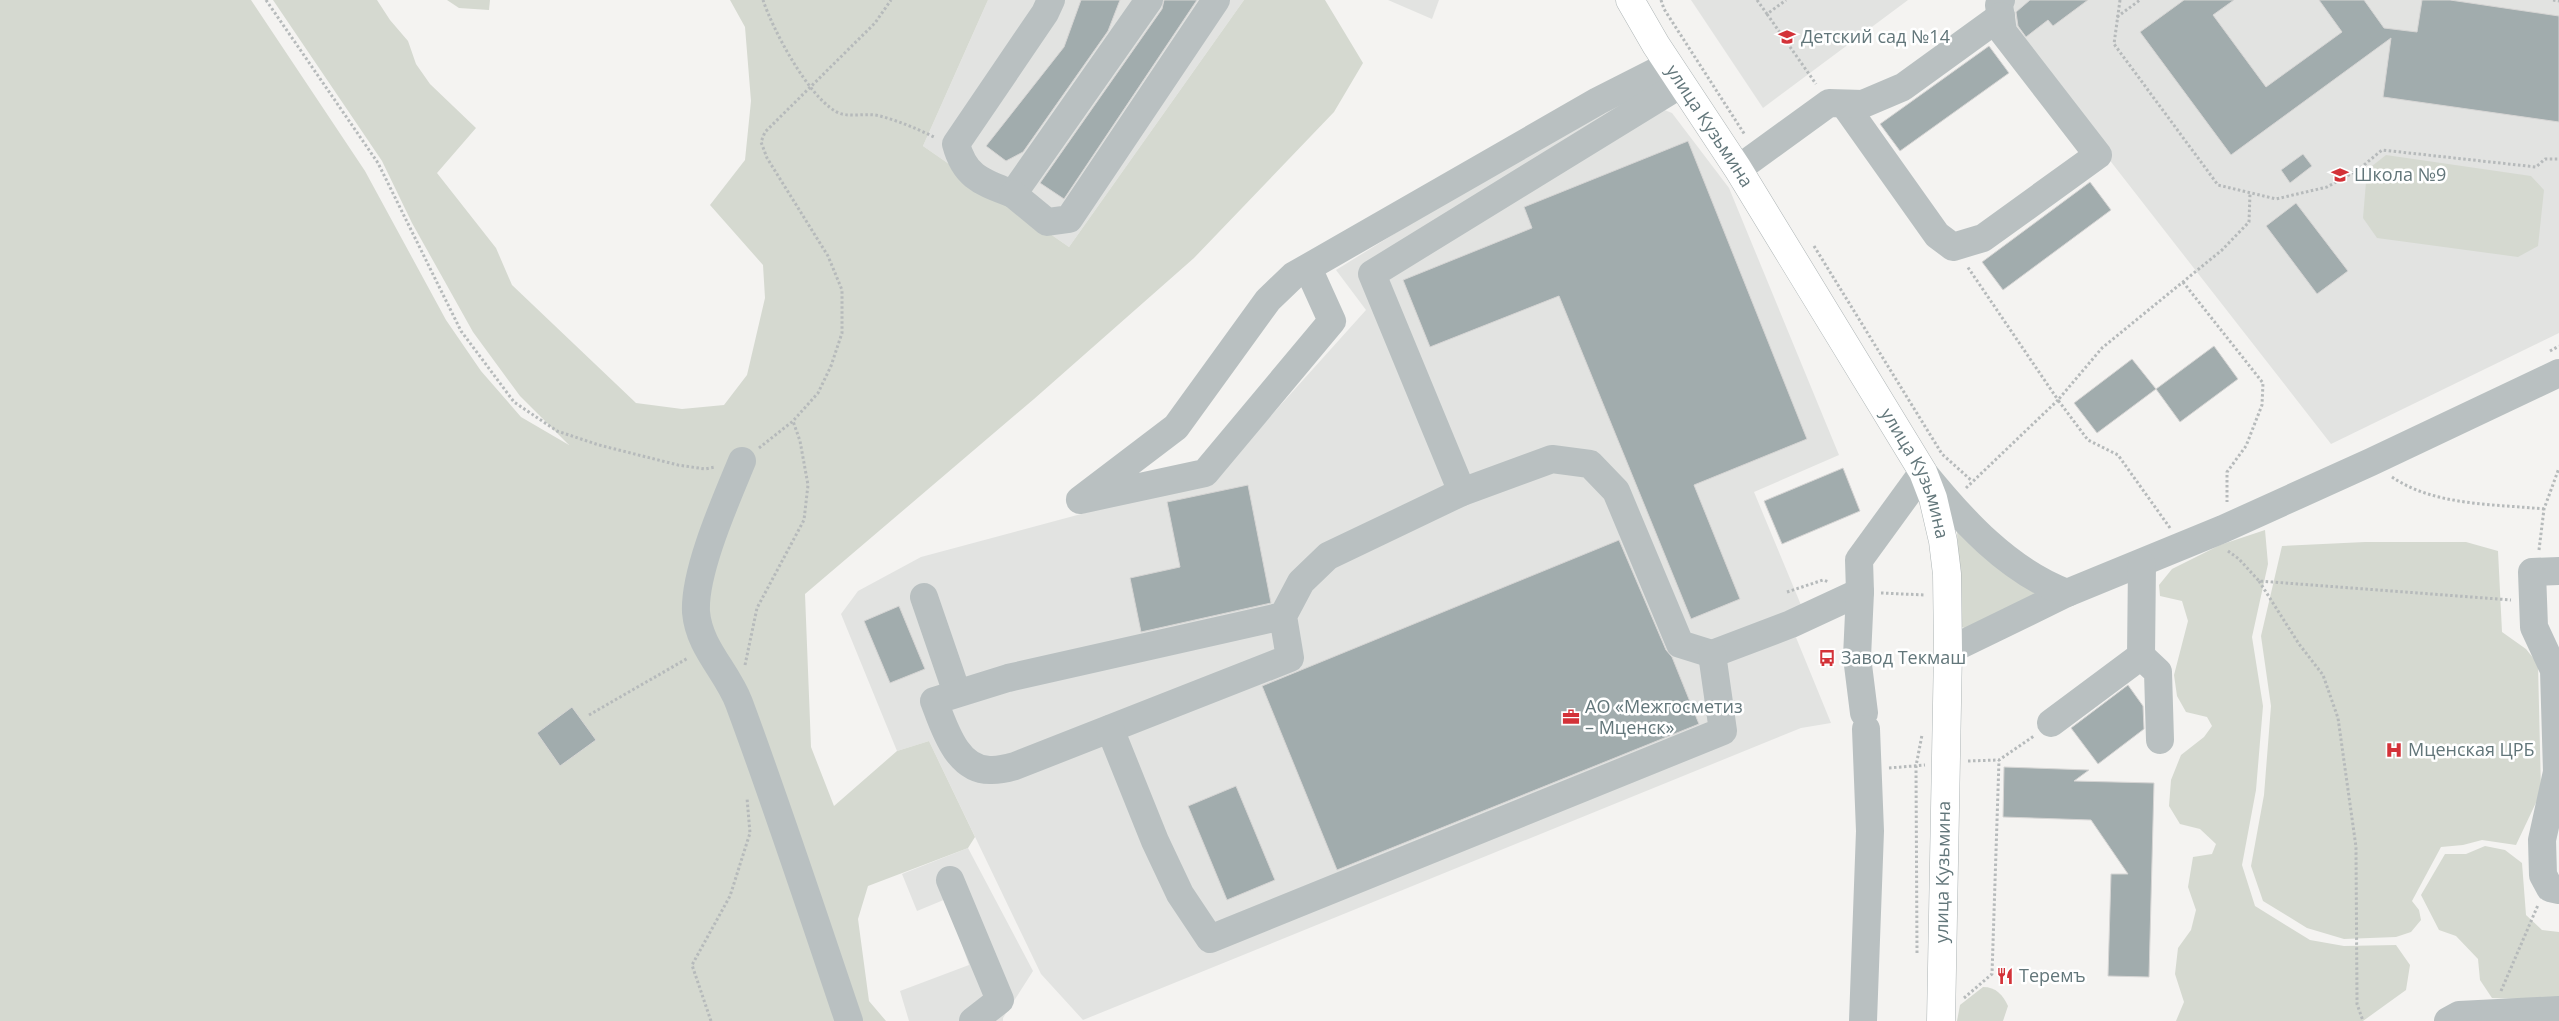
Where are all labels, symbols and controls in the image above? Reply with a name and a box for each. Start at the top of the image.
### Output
place label: Детский сад №14 [1801,24,1950,48]
school or university icon: Детский сад №14 [1777,27,1797,47]
street label: улица Кузьмина [1661,59,1759,191]
place label: Школа №9 [2354,162,2446,186]
school or university icon: Школа №9 [2330,165,2350,185]
street label: улица Кузьмина [1876,403,1955,541]
place label: Завод Текмаш [1841,645,1966,669]
bus stop icon: Завод Текмаш [1817,648,1837,668]
place label: АО «Межгосметиз – Мценск» [1585,694,1743,739]
office icon: АО «Межгосметиз – Мценск» [1561,707,1581,727]
place label: Мценская ЦРБ [2408,737,2535,761]
hospital icon: Мценская ЦРБ [2384,740,2404,760]
street label: улица Кузьмина [1929,801,1955,943]
place label: Теремъ [2019,963,2086,987]
restaurant icon: Теремъ [1995,966,2015,986]

